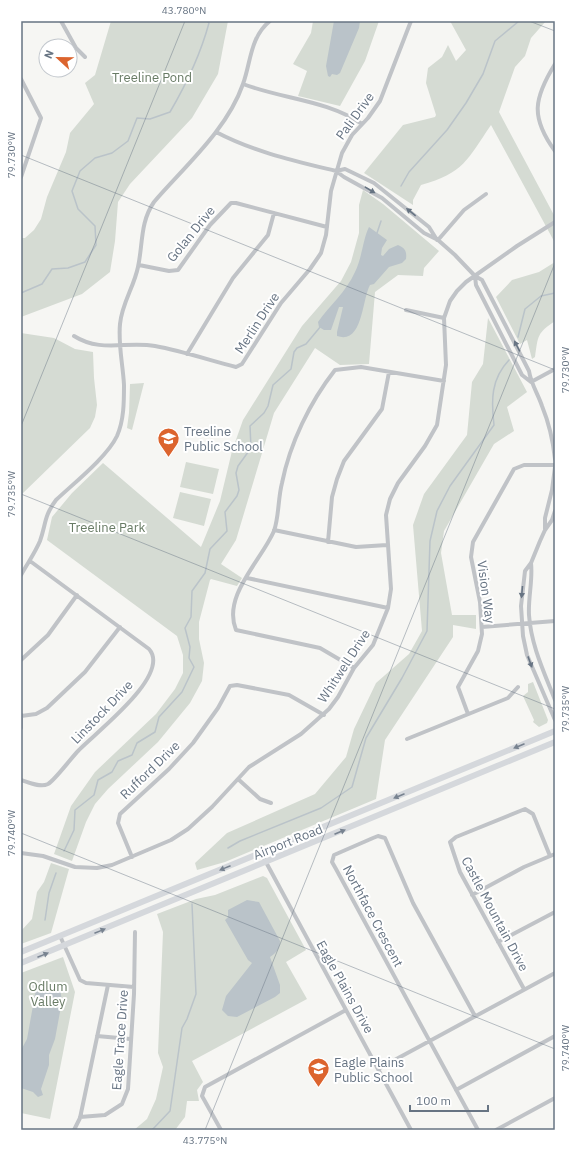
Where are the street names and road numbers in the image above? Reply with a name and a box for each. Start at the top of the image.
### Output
street label: Pali Drive [332,89,378,143]
street label: Golan Drive [163,202,219,266]
street label: Merlin Drive [231,289,283,357]
street label: Vision Way [473,559,499,625]
street label: Whitwell Drive [314,626,374,706]
street label: Linstock Drive [67,677,137,747]
street label: Rufford Drive [116,737,184,803]
street label: Airport Road [251,820,325,864]
street label: Castle Mountain Drive [458,854,532,974]
street label: Northface Crescent [339,862,407,970]
street label: Eagle Plains Drive [312,938,378,1036]
street label: Eagle Trace Drive [108,989,132,1091]

